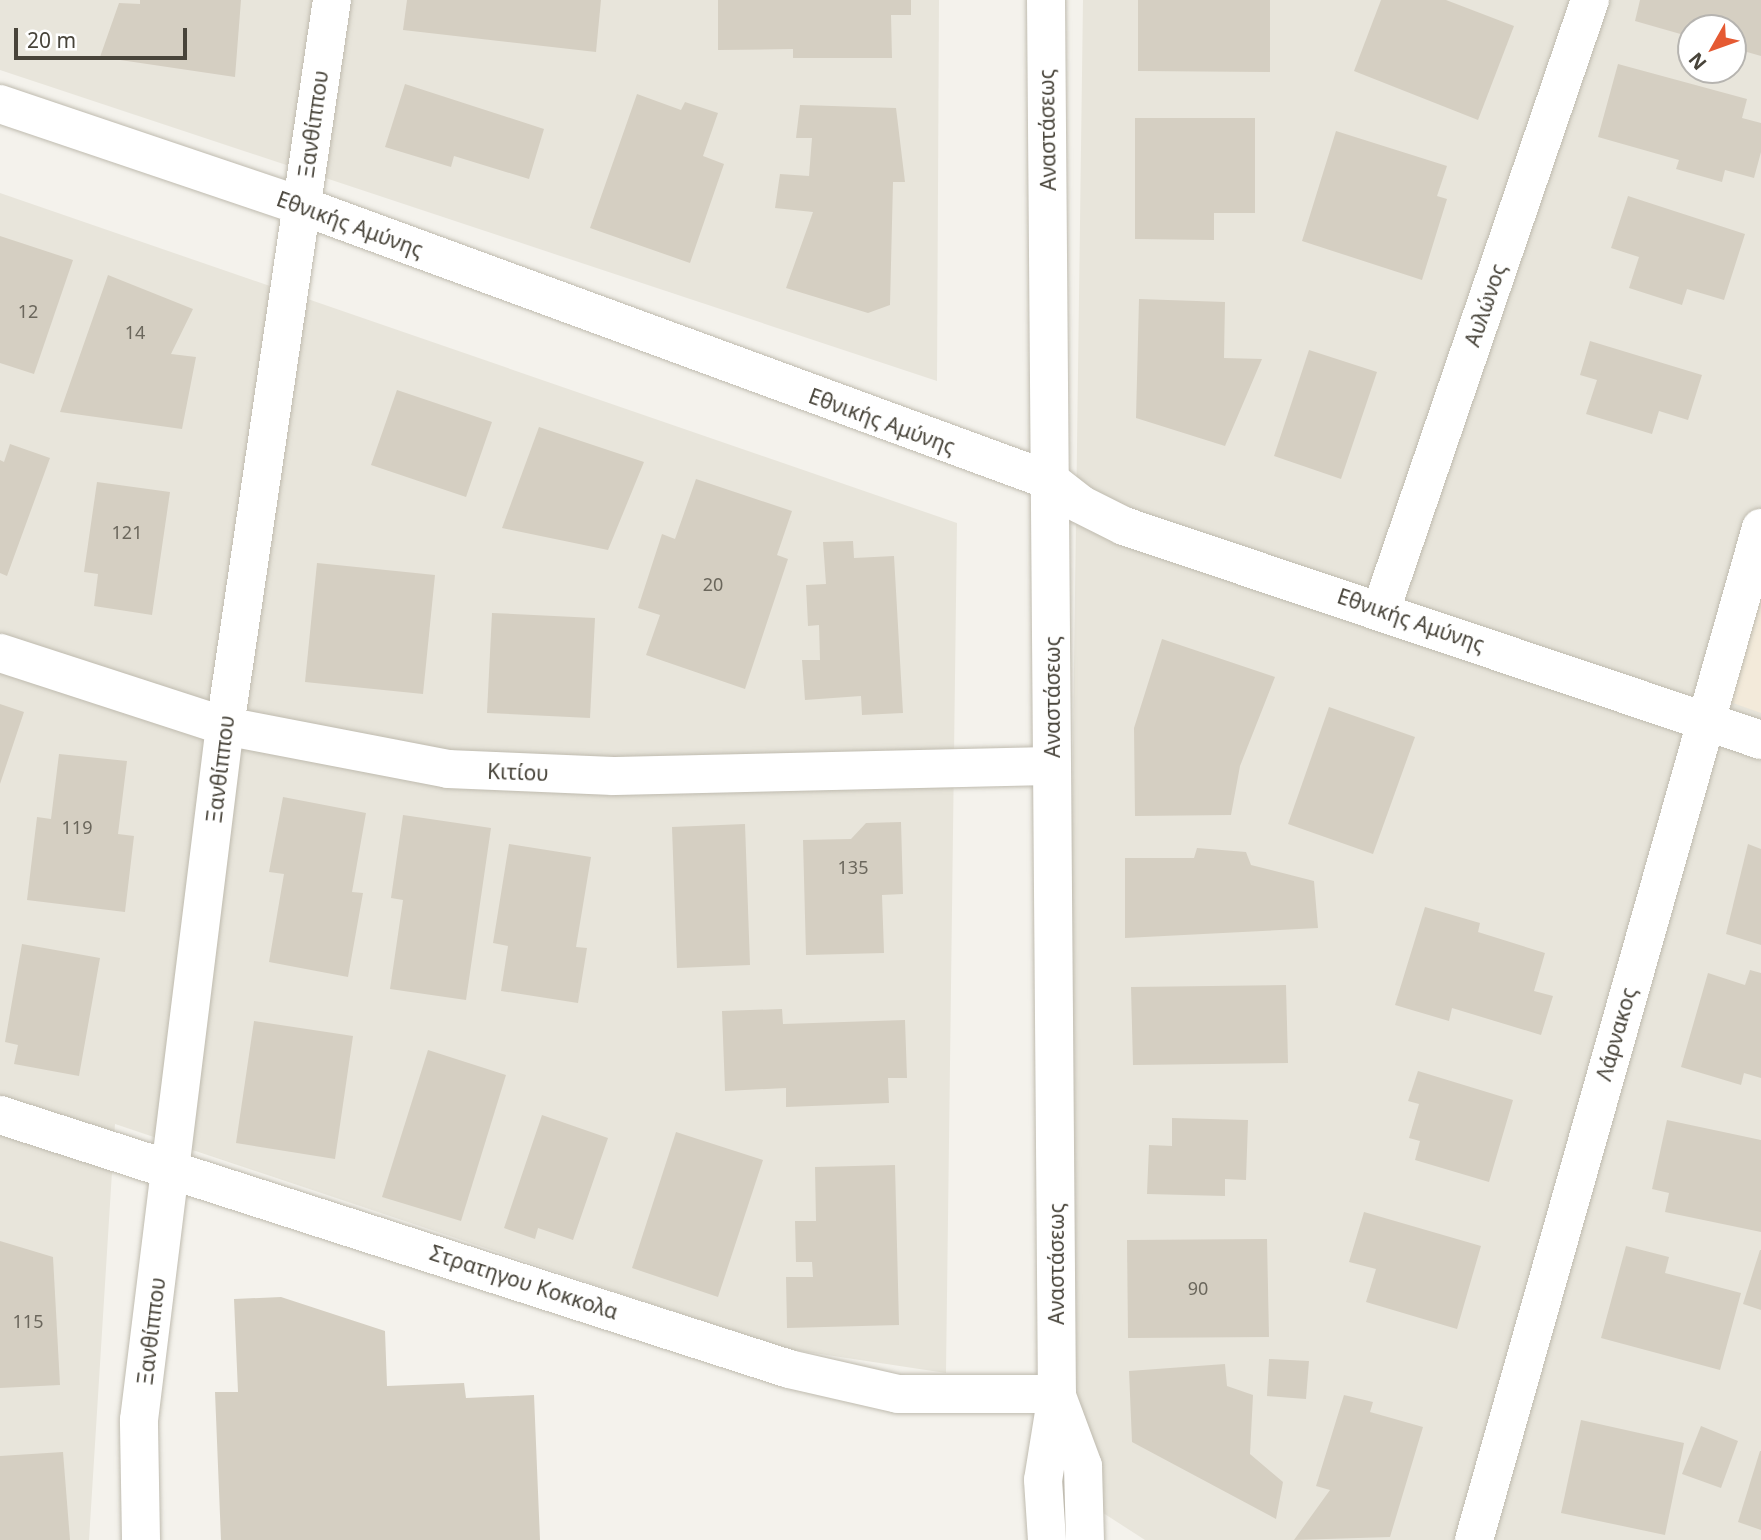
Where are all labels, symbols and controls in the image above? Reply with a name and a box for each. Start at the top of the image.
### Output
scale bar [18,14,191,58]
north arrow [1677,14,1747,84]
text: 20 m [27,26,76,54]
text: N [1683,47,1712,75]
street label: Ξανθίππου [293,69,333,179]
street label: Αναστάσεως [1033,69,1061,191]
street label: Εθνικής Αμύνης [273,186,427,262]
street label: Αυλώνος [1459,260,1511,350]
house number: 12 [18,300,38,322]
house number: 14 [125,321,145,343]
street label: Εθνικής Αμύνης [805,383,959,459]
house number: 121 [112,521,142,543]
house number: 20 [703,573,723,595]
street label: Εθνικής Αμύνης [1334,583,1488,657]
street label: Αναστάσεως [1039,636,1065,758]
street label: Ξανθίππου [201,714,239,824]
street label: Κιτίου [487,758,549,786]
house number: 119 [62,816,92,838]
house number: 135 [838,856,868,878]
street label: Λάρνακος [1591,984,1641,1084]
street label: Αναστάσεως [1043,1203,1069,1325]
street label: Στρατηγου Κοκκολα [427,1240,621,1324]
street label: Ξανθίππου [132,1276,170,1386]
house number: 90 [1188,1277,1208,1299]
house number: 115 [13,1310,43,1332]

